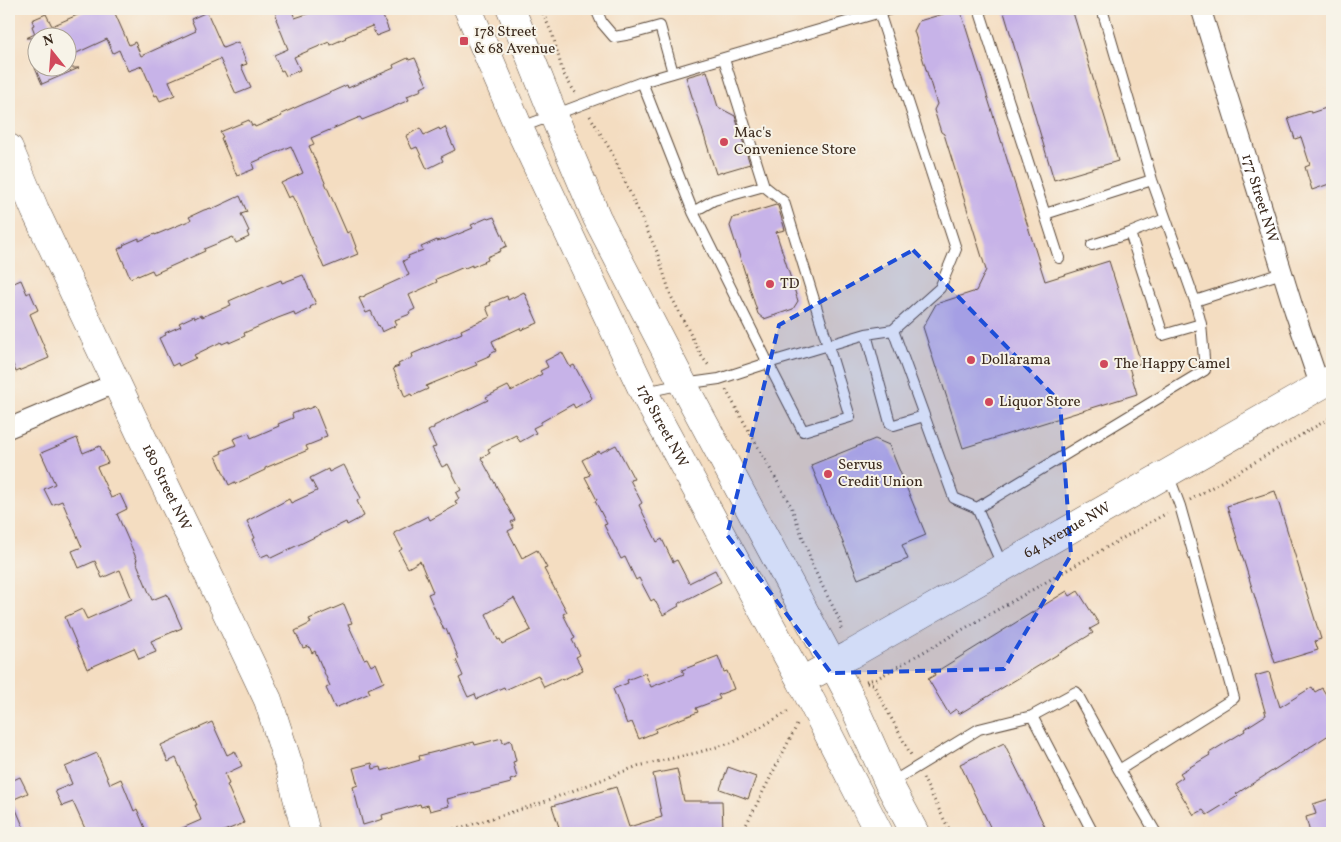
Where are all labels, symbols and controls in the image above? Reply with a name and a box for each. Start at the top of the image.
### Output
place label: 178 Street & 68 Avenue [474,22,555,60]
north arrow [28,28,78,78]
text: N [41,30,56,52]
marker: 178 Street & 68 Avenue [458,35,470,47]
place label: Mac's Convenience Store [734,123,856,161]
marker: Mac's Convenience Store [718,136,730,148]
street label: 177 Street NW [1236,151,1283,245]
place label: TD [780,274,799,295]
marker: TD [764,278,776,290]
place label: Dollarama [981,350,1051,371]
marker: Dollarama [965,354,977,366]
place label: The Happy Camel [1114,354,1230,375]
marker: The Happy Camel [1098,358,1110,370]
street label: 178 Street NW [631,381,693,471]
place label: Liquor Store [999,392,1081,413]
marker: Liquor Store [983,396,995,408]
street label: 180 Street NW [136,440,196,534]
place label: Servus Credit Union [838,455,923,493]
marker: Servus Credit Union [822,468,834,480]
street label: 64 Avenue NW [1020,497,1115,564]

